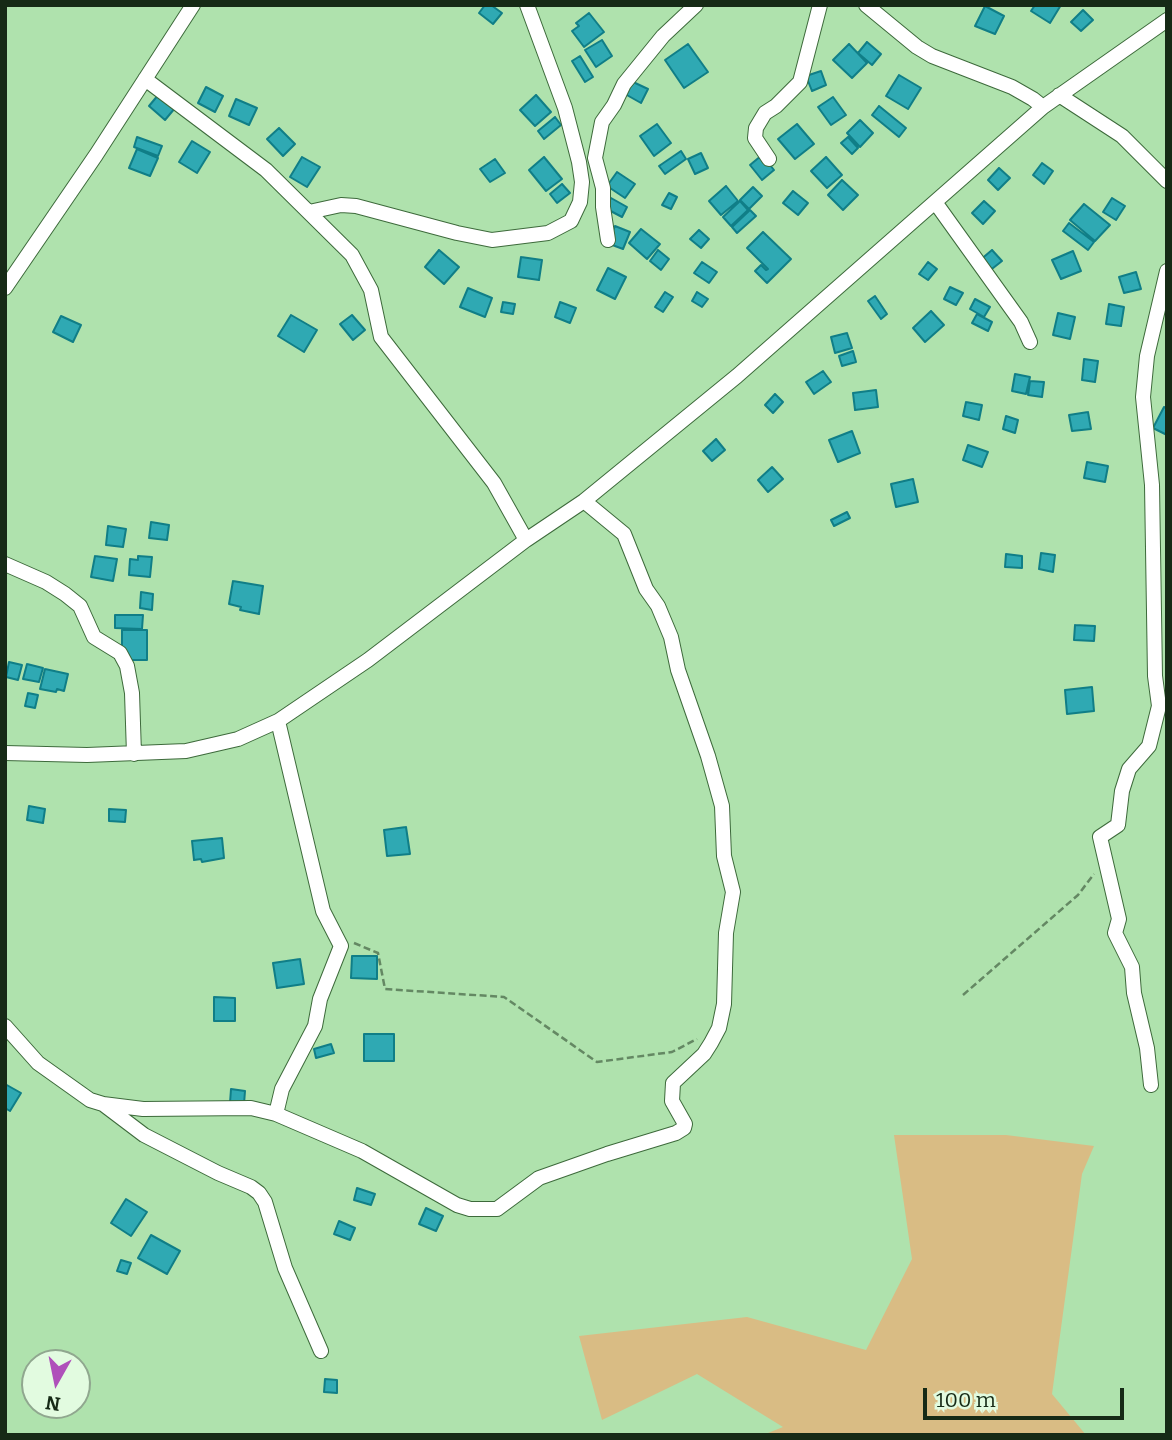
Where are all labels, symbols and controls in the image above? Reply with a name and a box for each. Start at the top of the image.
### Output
north arrow [21,1349,91,1419]
scale bar [927,1374,1128,1418]
text: 100 m [936,1387,996,1413]
text: N [44,1391,62,1416]

